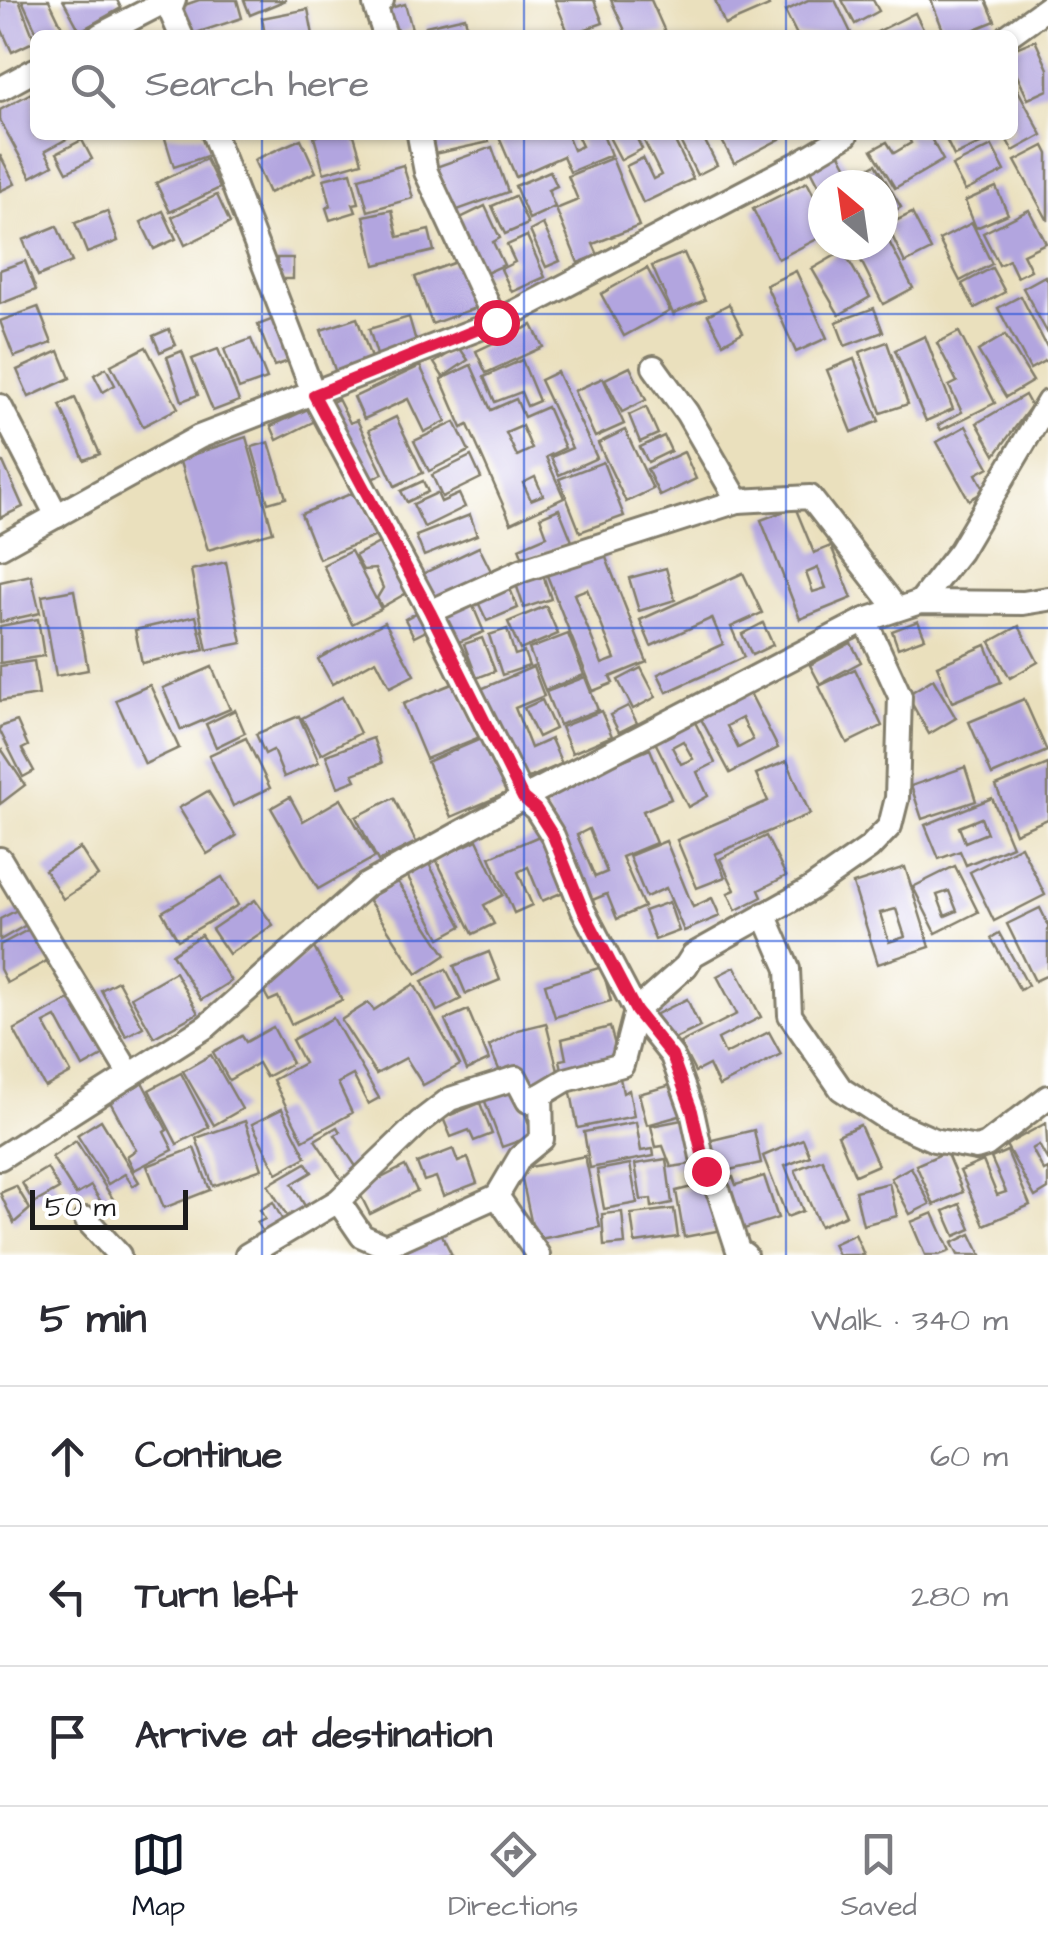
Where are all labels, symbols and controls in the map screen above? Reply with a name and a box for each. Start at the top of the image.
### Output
search box [30,30,1018,140]
icon: search [65,58,120,113]
text: Search here [145,59,369,111]
north arrow [808,170,898,260]
route start [474,300,520,346]
route end [684,1149,730,1195]
scale bar [30,1185,188,1230]
text: 50 m [45,1188,116,1227]
text: 5 min [40,1291,147,1349]
text: Walk · 340 m [811,1298,1008,1343]
icon: ahead [40,1429,95,1484]
text: Continue [135,1430,282,1482]
text: 60 m [930,1434,1008,1479]
icon: left [40,1569,95,1624]
text: Turn left [135,1570,298,1622]
text: 280 m [911,1574,1008,1619]
icon: arrive [40,1709,95,1764]
text: Arrive at destination [135,1710,492,1762]
tab: Map [131,1827,186,1926]
tab: Directions [448,1827,578,1926]
tab: Saved [841,1827,917,1926]

